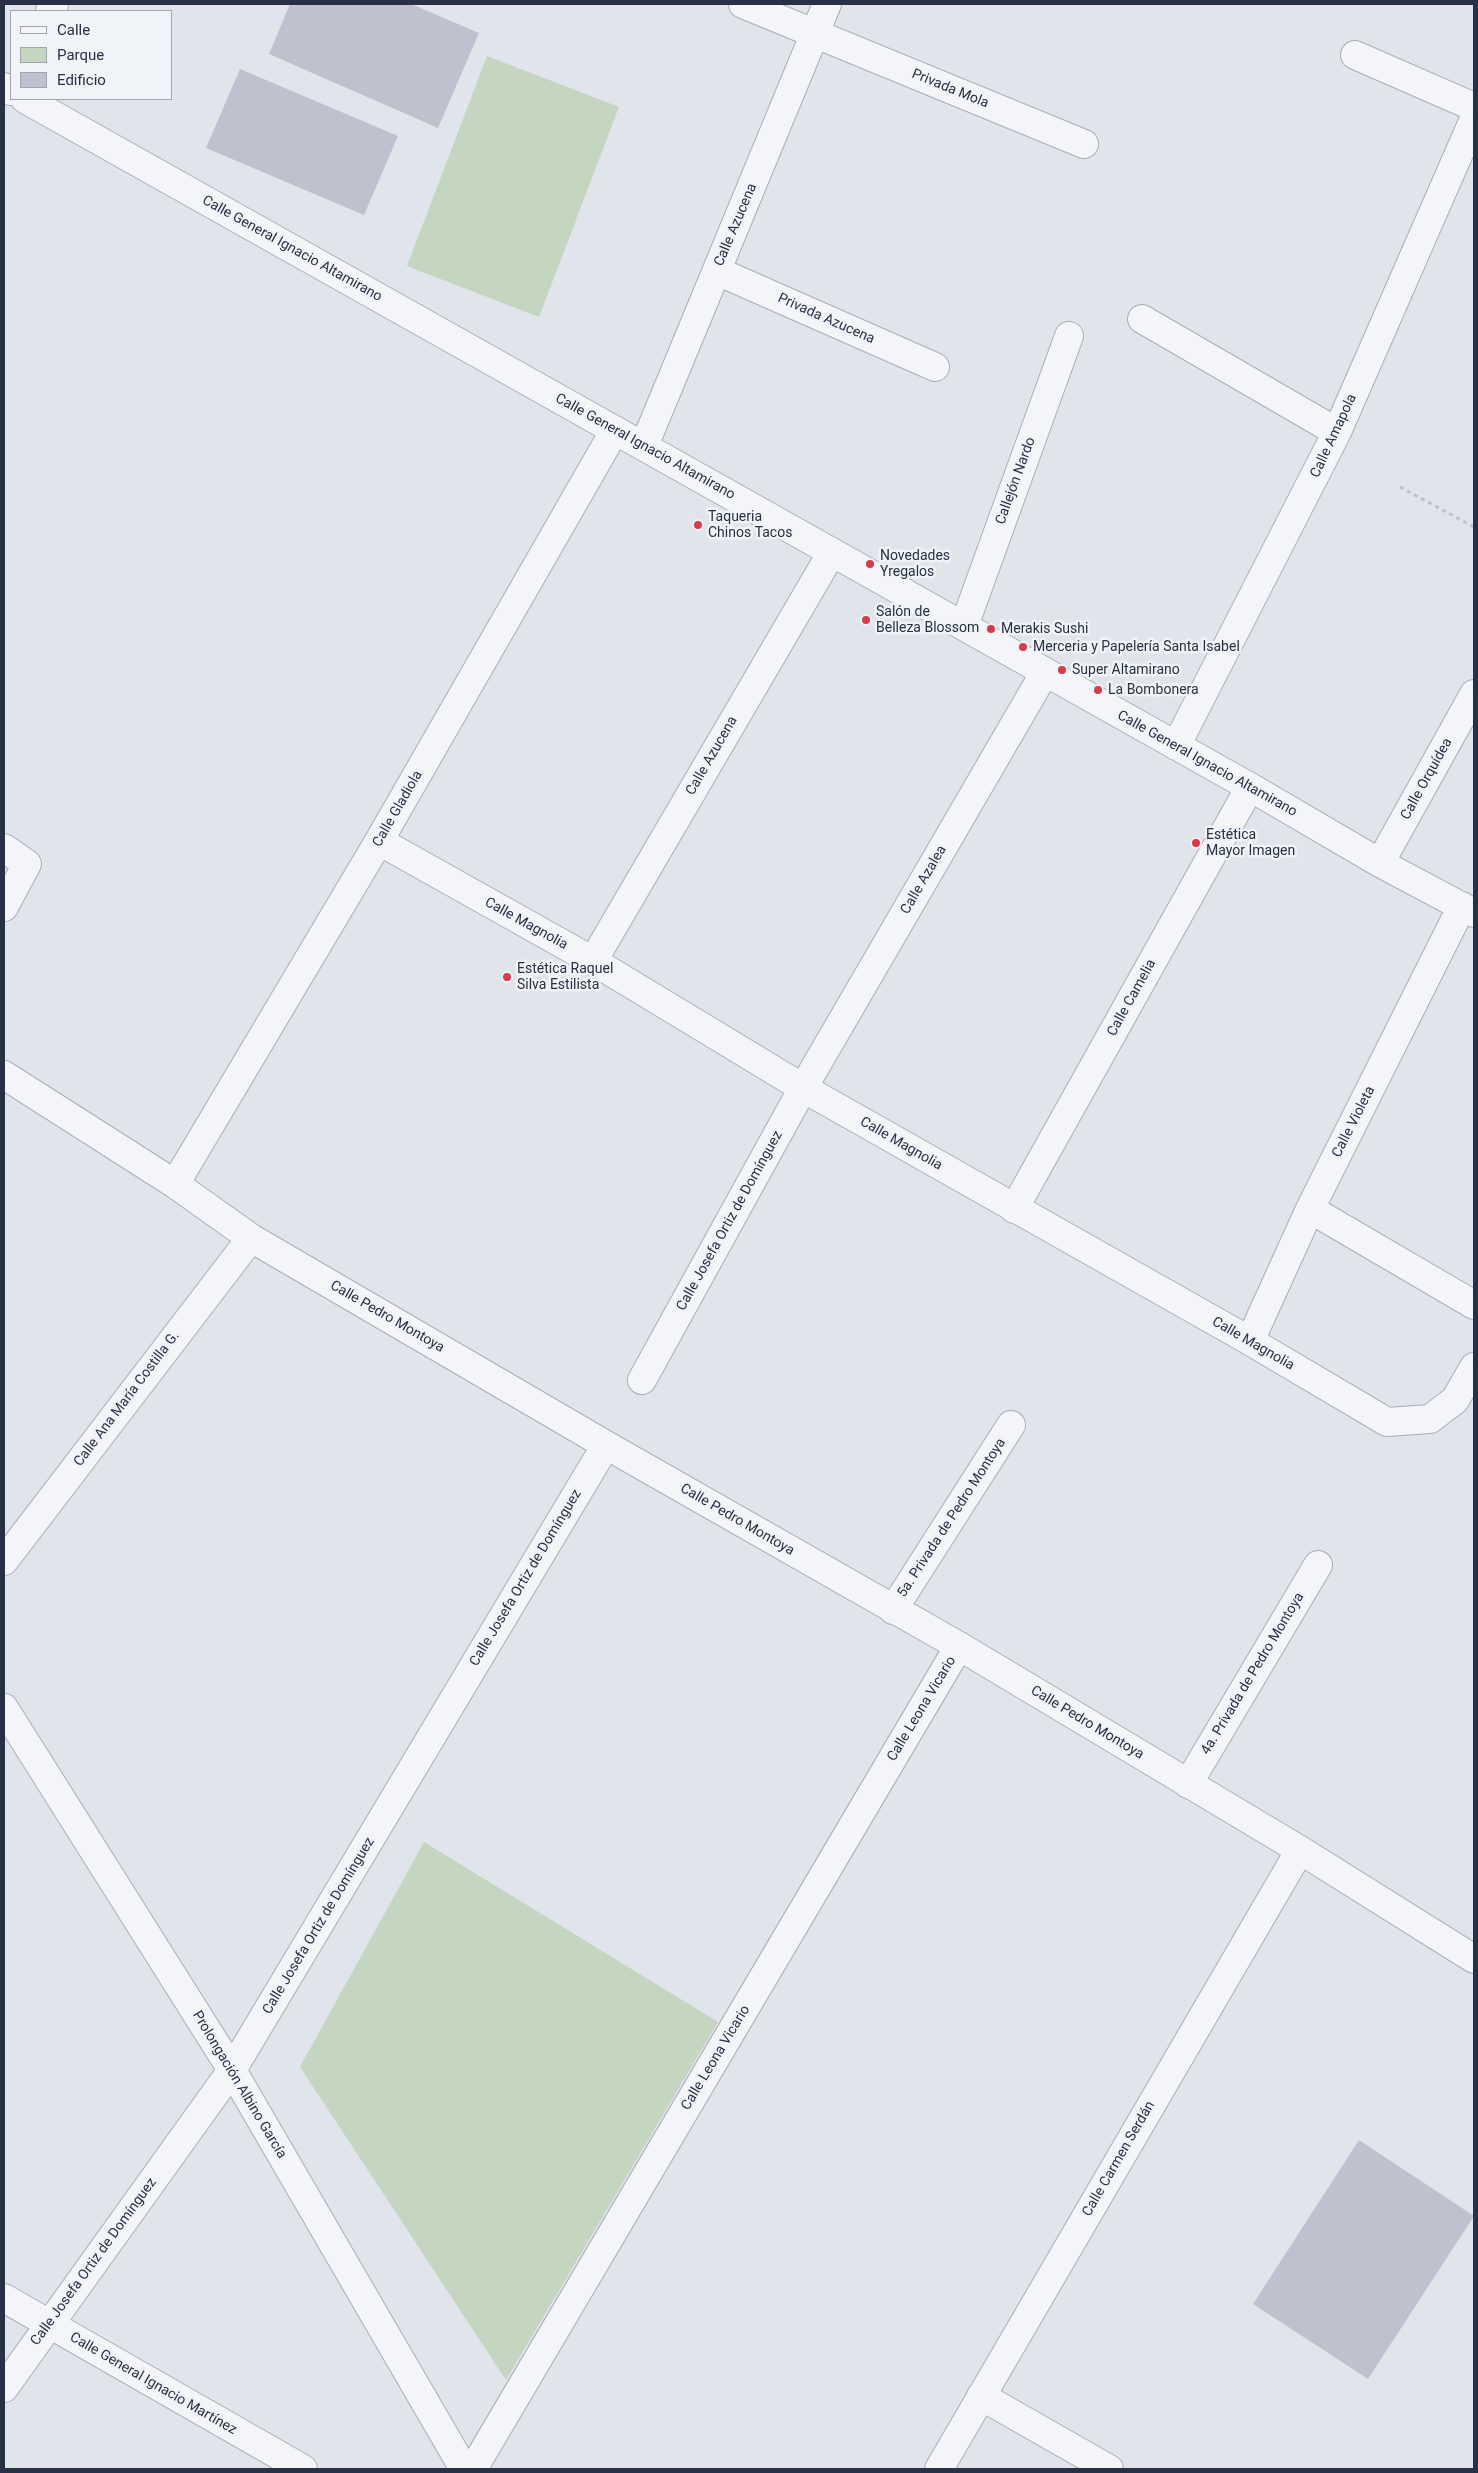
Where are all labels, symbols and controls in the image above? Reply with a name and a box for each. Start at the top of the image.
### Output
legend [10,10,172,100]
text: Calle [57,21,90,39]
text: Parque [57,46,104,64]
street label: Privada Mola [909,66,991,112]
text: Edificio [57,71,106,89]
street label: Calle Azucena [711,181,761,269]
street label: Calle General Ignacio Altamirano [199,192,385,306]
street label: Privada Azucena [775,290,877,348]
street label: Calle General Ignacio Altamirano [552,390,738,504]
street label: Calle Amapola [1307,392,1361,480]
street label: Callejón Nardo [992,435,1040,527]
place label: Taqueria Chinos Tacos [708,509,792,542]
marker: Taqueria Chinos Tacos [692,519,704,531]
place label: Novedades Yregalos [880,548,950,580]
marker: Novedades Yregalos [864,558,876,570]
place label: Salón de Belleza Blossom [876,604,979,636]
marker: Salón de Belleza Blossom [860,614,872,626]
place label: Merakis Sushi [1001,621,1088,637]
marker: Merakis Sushi [985,623,997,635]
place label: Merceria y Papelería Santa Isabel [1033,639,1240,655]
marker: Merceria y Papelería Santa Isabel [1017,641,1029,653]
place label: Super Altamirano [1072,662,1180,678]
marker: Super Altamirano [1056,664,1068,676]
place label: La Bombonera [1108,682,1199,698]
marker: La Bombonera [1092,684,1104,696]
street label: Calle General Ignacio Altamirano [1114,707,1300,821]
street label: Calle Azucena [683,714,741,798]
street label: Calle Orquídea [1398,735,1456,823]
street label: Calle Gladiola [369,768,427,850]
place label: Estética Mayor Imagen [1206,827,1295,860]
marker: Estética Mayor Imagen [1190,837,1202,849]
street label: Calle Azalea [898,843,950,917]
street label: Calle Magnolia [482,894,570,954]
street label: Calle Camelia [1104,957,1160,1039]
place label: Estética Raquel Silva Estilista [517,961,613,994]
marker: Estética Raquel Silva Estilista [501,971,513,983]
street label: Calle Violeta [1329,1084,1379,1160]
street label: Calle Magnolia [857,1114,945,1174]
street label: Calle Josefa Ortiz de Domínguez [673,1128,787,1314]
street label: Calle Pedro Montoya [327,1277,447,1357]
street label: Calle Magnolia [1209,1314,1297,1374]
street label: Calle Ana María Costilla G. [71,1328,183,1470]
street label: 5a. Privada de Pedro Montoya [894,1435,1010,1601]
street label: Calle Pedro Montoya [677,1480,797,1560]
street label: Calle Josefa Ortiz de Domínguez [466,1487,586,1669]
street label: 4a. Privada de Pedro Montoya [1198,1590,1308,1758]
street label: Calle Leona Vicario [884,1653,960,1765]
street label: Calle Pedro Montoya [1027,1683,1147,1763]
street label: Calle Josefa Ortiz de Domínguez [259,1835,379,2017]
street label: Calle Leona Vicario [678,2002,754,2114]
street label: Prolongación Albino García [188,2008,290,2162]
street label: Calle Carmen Serdán [1079,2098,1159,2220]
street label: Calle Josefa Ortiz de Domínguez [27,2175,161,2349]
street label: Calle General Ignacio Martínez [67,2329,239,2439]

